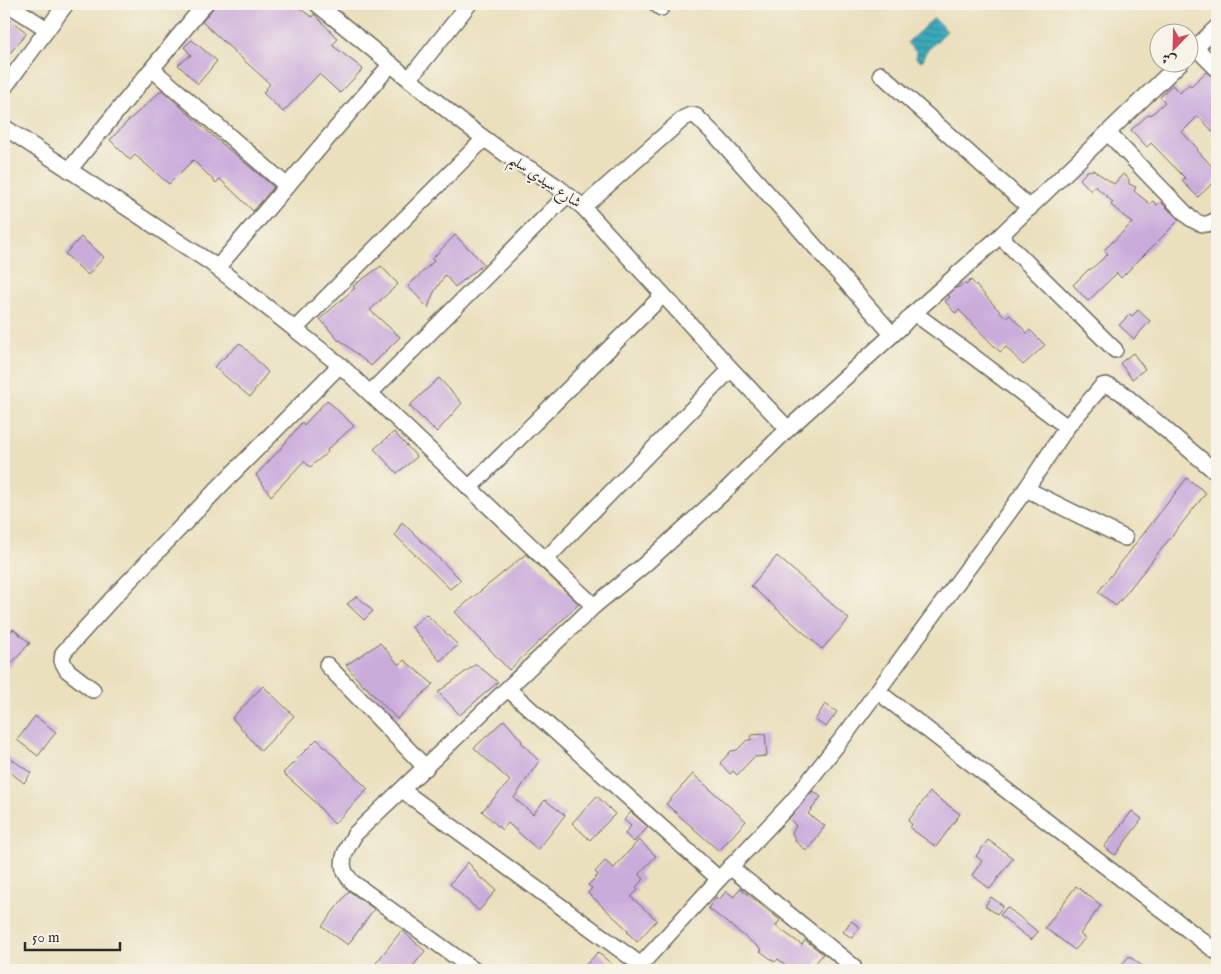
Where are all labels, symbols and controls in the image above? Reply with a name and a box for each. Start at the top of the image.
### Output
north arrow [1148,22,1198,72]
text: ش [1159,48,1179,70]
street label: شارع سيدي سليم [502,150,585,216]
scale bar [25,919,120,951]
text: 50 m [32,928,60,947]

